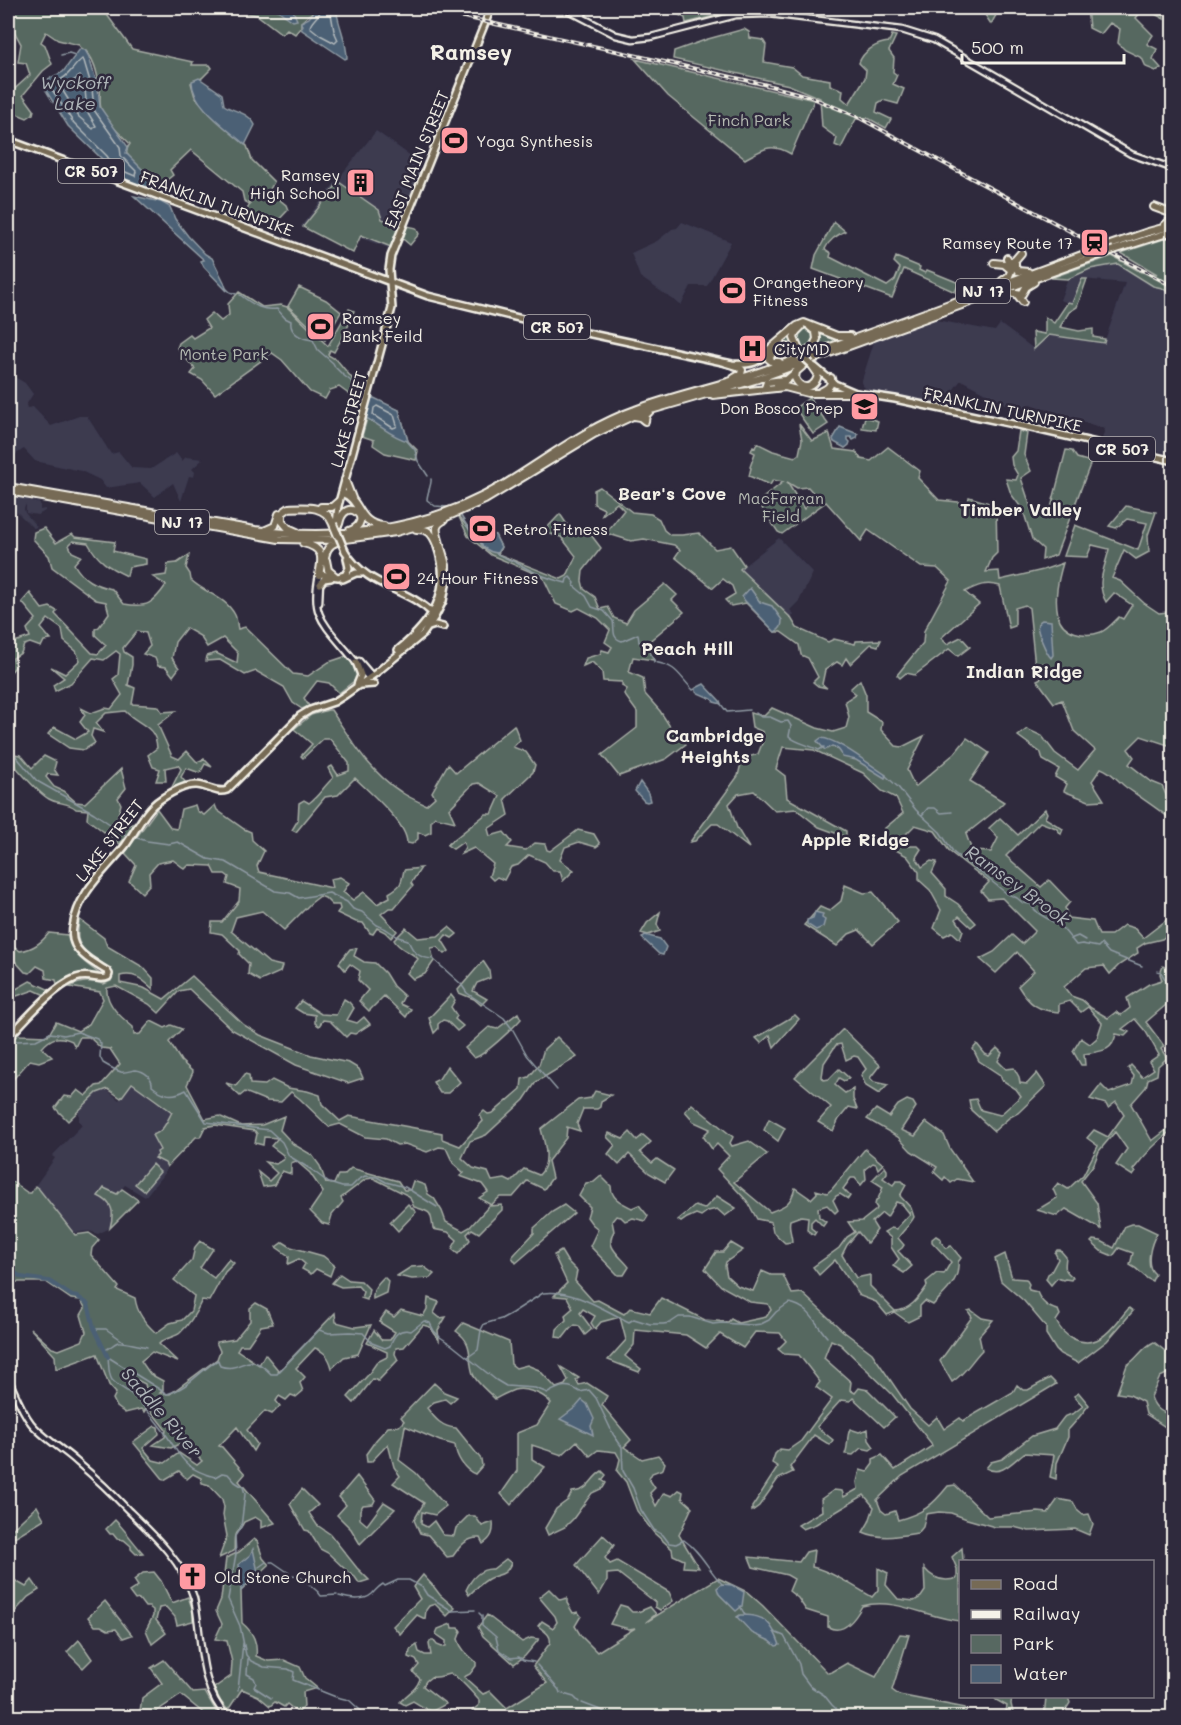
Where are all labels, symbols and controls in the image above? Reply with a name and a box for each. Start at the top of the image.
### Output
scale bar [962,27,1124,65]
text: 500 m [971,35,1024,59]
district label: Ramsey [430,37,512,66]
water label: Wyckoff Lake [40,70,112,115]
street label: EAST MAIN STREET [379,87,453,231]
park label: Finch Park [708,109,790,130]
sports icon: Yoga Synthesis [439,124,471,156]
place label: Yoga Synthesis [476,130,593,151]
road number: CR 507 [58,159,124,183]
place label: Ramsey High School [250,164,340,203]
street label: FRANKLIN TURNPIKE [138,166,296,240]
building icon: Ramsey High School [345,167,377,199]
station icon: Ramsey Route 17 [1078,226,1110,258]
place label: Ramsey Route 17 [942,232,1073,253]
place label: Orangetheory Fitness [753,271,864,310]
sports icon: Orangetheory Fitness [716,274,748,306]
road number: NJ 17 [956,279,1010,303]
place label: Ramsey Bank Feild [342,307,422,346]
sports icon: Ramsey Bank Feild [305,310,337,342]
road number: CR 507 [524,315,590,339]
hospital icon: CityMD [737,332,769,364]
place label: CityMD [774,338,829,359]
park label: Monte Park [179,343,269,364]
street label: LAKE STREET [325,368,371,469]
street label: FRANKLIN TURNPIKE [922,382,1084,436]
school or university icon: Don Bosco Prep [848,391,880,423]
place label: Don Bosco Prep [720,397,843,418]
road number: CR 507 [1089,437,1155,461]
district label: Bear's Cove [618,481,726,505]
park label: MacFarran Field [738,487,824,526]
district label: Timber Valley [960,497,1082,521]
road number: NJ 17 [155,510,209,534]
sports icon: Retro Fitness [466,512,498,544]
place label: Retro Fitness [503,518,608,539]
sports icon: 24 Hour Fitness [380,561,412,593]
place label: 24 Hour Fitness [417,567,538,588]
district label: Peach Hill [641,636,733,660]
district label: Indian Ridge [966,659,1082,683]
district label: Cambridge Heights [666,723,764,768]
street label: LAKE STREET [70,794,148,885]
district label: Apple Ridge [801,827,910,851]
water label: Ramsey Brook [961,839,1075,931]
water label: Saddle River [116,1362,208,1462]
church icon: Old Stone Church [177,1560,209,1592]
legend [959,1560,1154,1698]
place label: Old Stone Church [214,1566,351,1587]
text: Road [1013,1571,1058,1595]
text: Railway [1013,1601,1080,1625]
text: Park [1013,1631,1054,1655]
text: Water [1013,1661,1068,1685]

